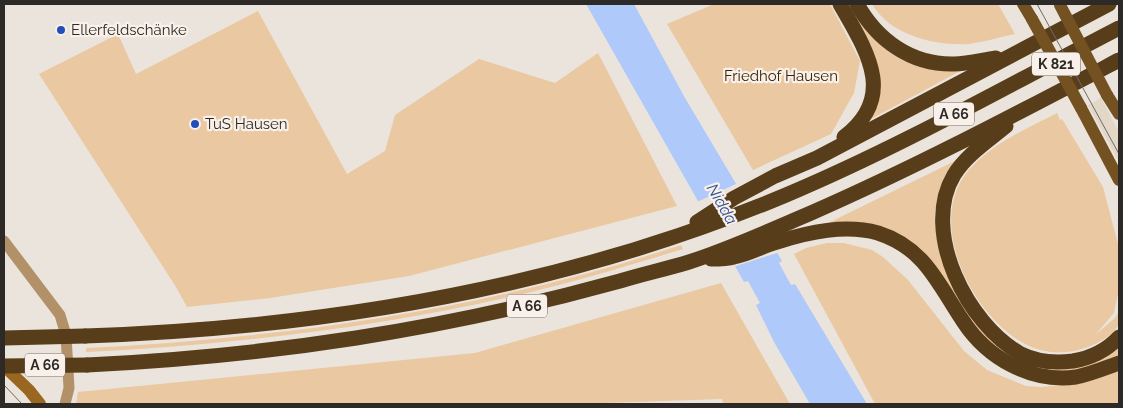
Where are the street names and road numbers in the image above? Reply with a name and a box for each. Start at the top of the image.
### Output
road number: K 821 [1032,52,1080,76]
road number: A 66 [934,102,974,126]
road number: A 66 [507,294,547,318]
road number: A 66 [25,354,65,376]

